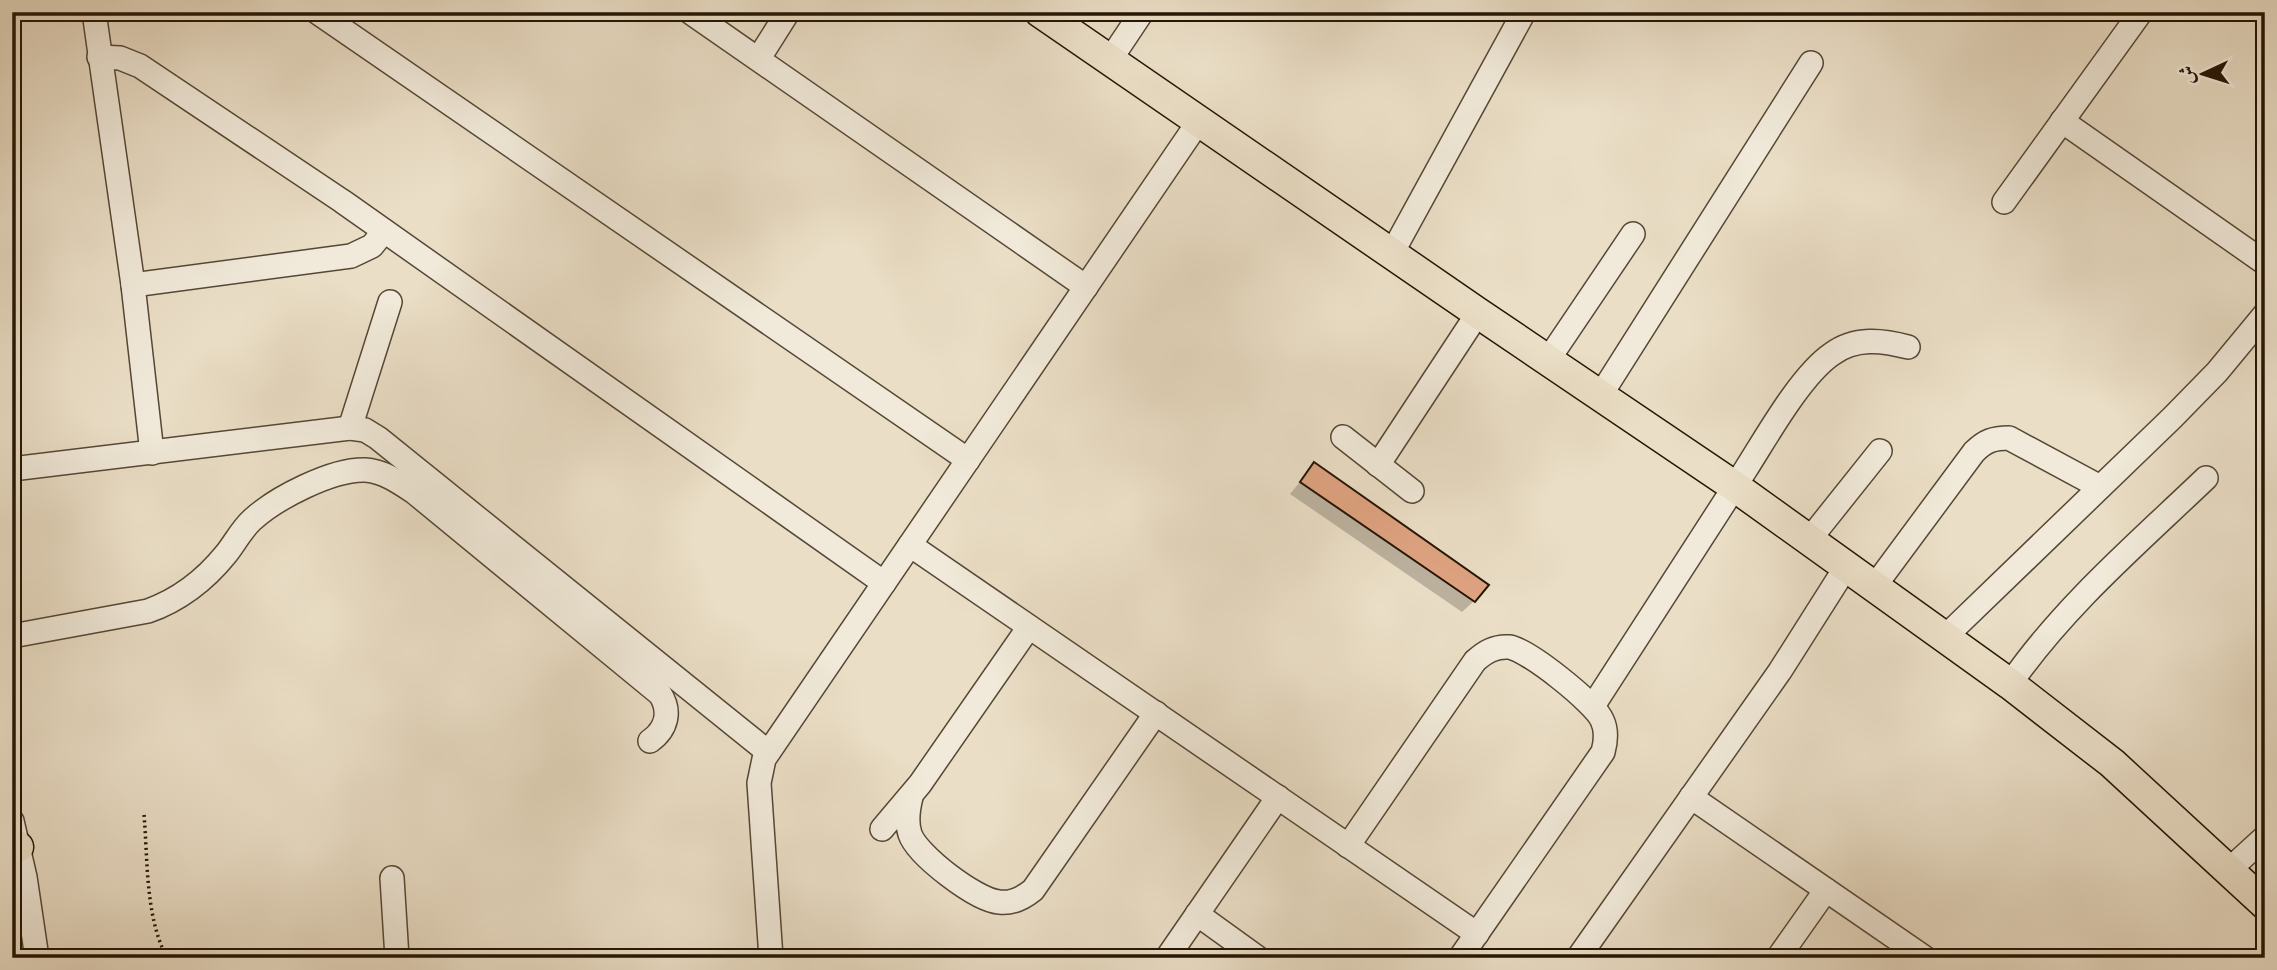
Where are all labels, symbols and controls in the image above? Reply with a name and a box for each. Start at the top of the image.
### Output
north arrow [2168,38,2238,108]
text: ش [2174,65,2200,85]

